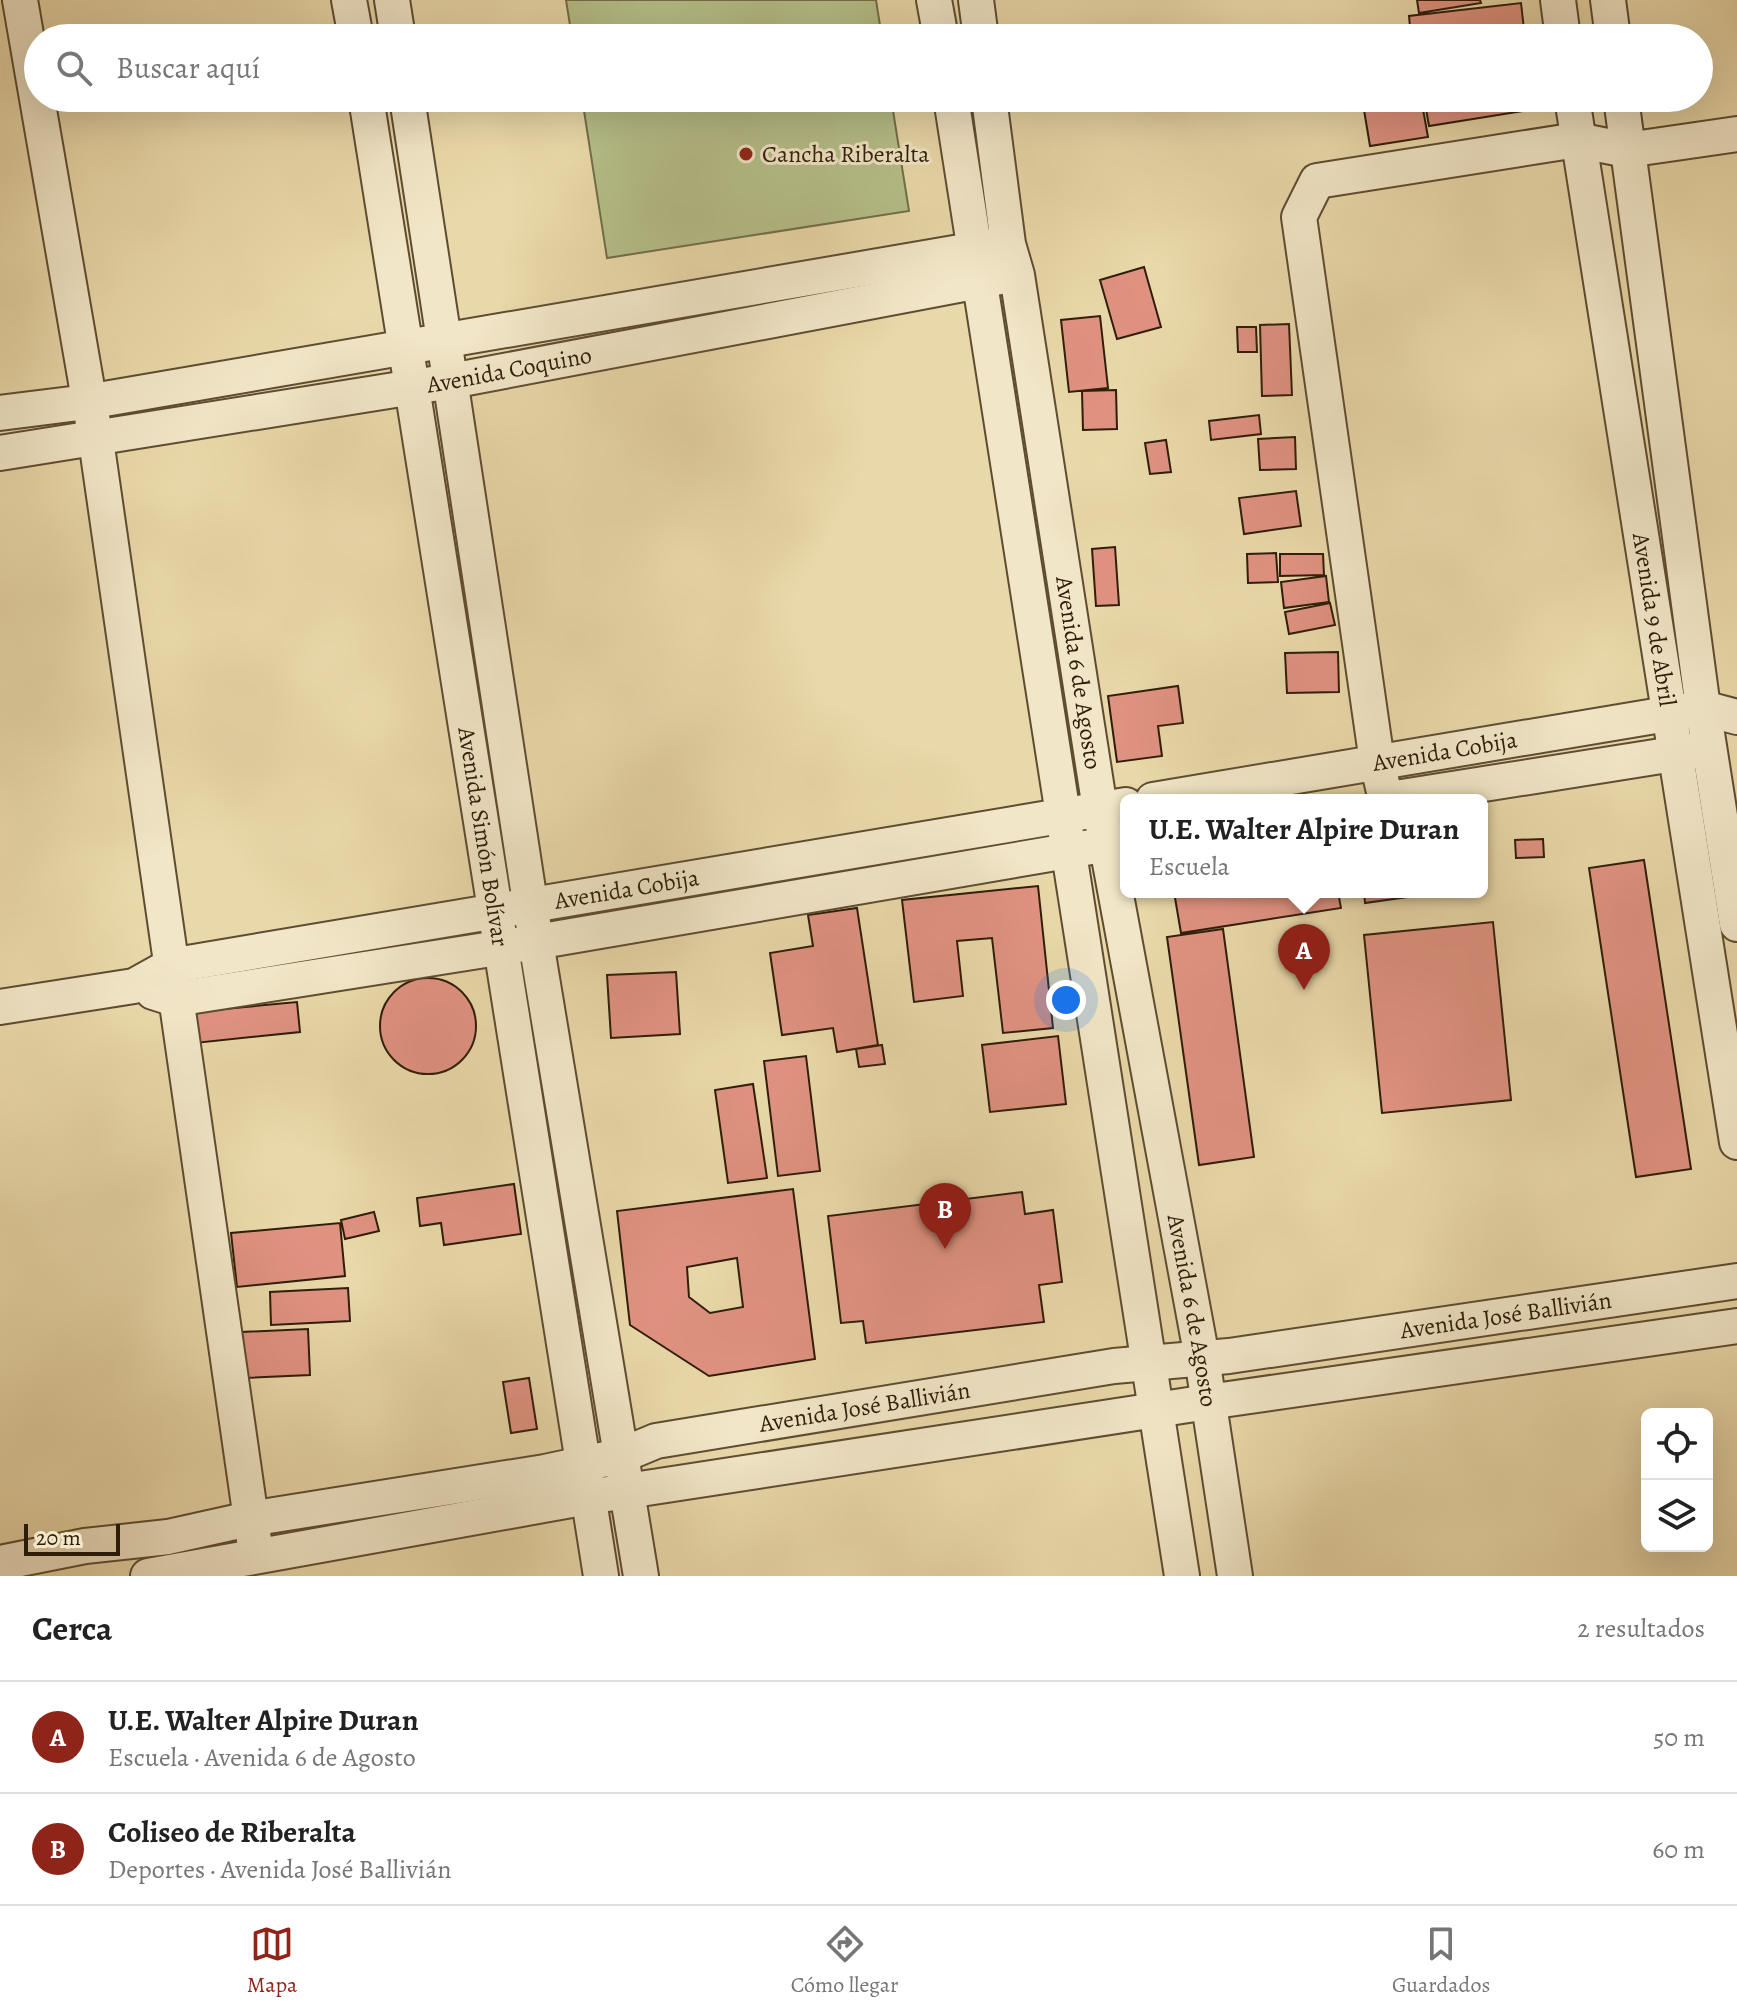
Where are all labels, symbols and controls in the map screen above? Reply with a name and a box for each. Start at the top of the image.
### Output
search box [24,24,1713,112]
icon: search [52,46,96,90]
text: Buscar aquí [116,48,260,88]
place label: Cancha Riberalta [762,138,930,170]
marker: Cancha Riberalta [737,145,755,163]
street label: Avenida Coquino [424,339,594,401]
street label: Avenida 9 de Abril [1625,530,1684,709]
street label: Avenida 6 de Agosto [1048,573,1110,772]
street label: Avenida Cobija [1369,723,1520,779]
street label: Avenida Simón Bolívar [450,724,517,949]
popup [1120,794,1488,898]
text: U.E. Walter Alpire Duran [1149,809,1459,849]
text: Escuela [1149,849,1230,884]
street label: Avenida Cobija [551,861,702,917]
pin: A [1278,924,1330,990]
your location [1046,980,1086,1020]
pin: B [919,1183,971,1249]
street label: Avenida 6 de Agosto [1159,1211,1225,1409]
street label: Avenida José Ballivián [1397,1284,1614,1347]
street label: Avenida José Ballivián [756,1374,972,1440]
map controls [1641,1408,1713,1552]
button: locate [1641,1408,1713,1480]
button: layers [1641,1480,1713,1552]
scale bar [24,1520,120,1556]
text: 20 m [36,1523,81,1553]
text: Cerca [32,1605,113,1652]
text: 2 resultados [1577,1611,1705,1646]
text: U.E. Walter Alpire Duran [108,1700,419,1740]
text: A [50,1720,66,1755]
text: 50 m [1653,1720,1705,1755]
text: Escuela · Avenida 6 de Agosto [108,1740,416,1775]
text: Coliseo de Riberalta [108,1812,356,1852]
text: B [50,1832,66,1867]
text: 60 m [1652,1832,1705,1867]
text: Deportes · Avenida José Ballivián [108,1852,452,1887]
tab: Mapa [247,1922,297,2000]
tab: Cómo llegar [791,1922,898,2000]
tab: Guardados [1392,1922,1490,2000]

